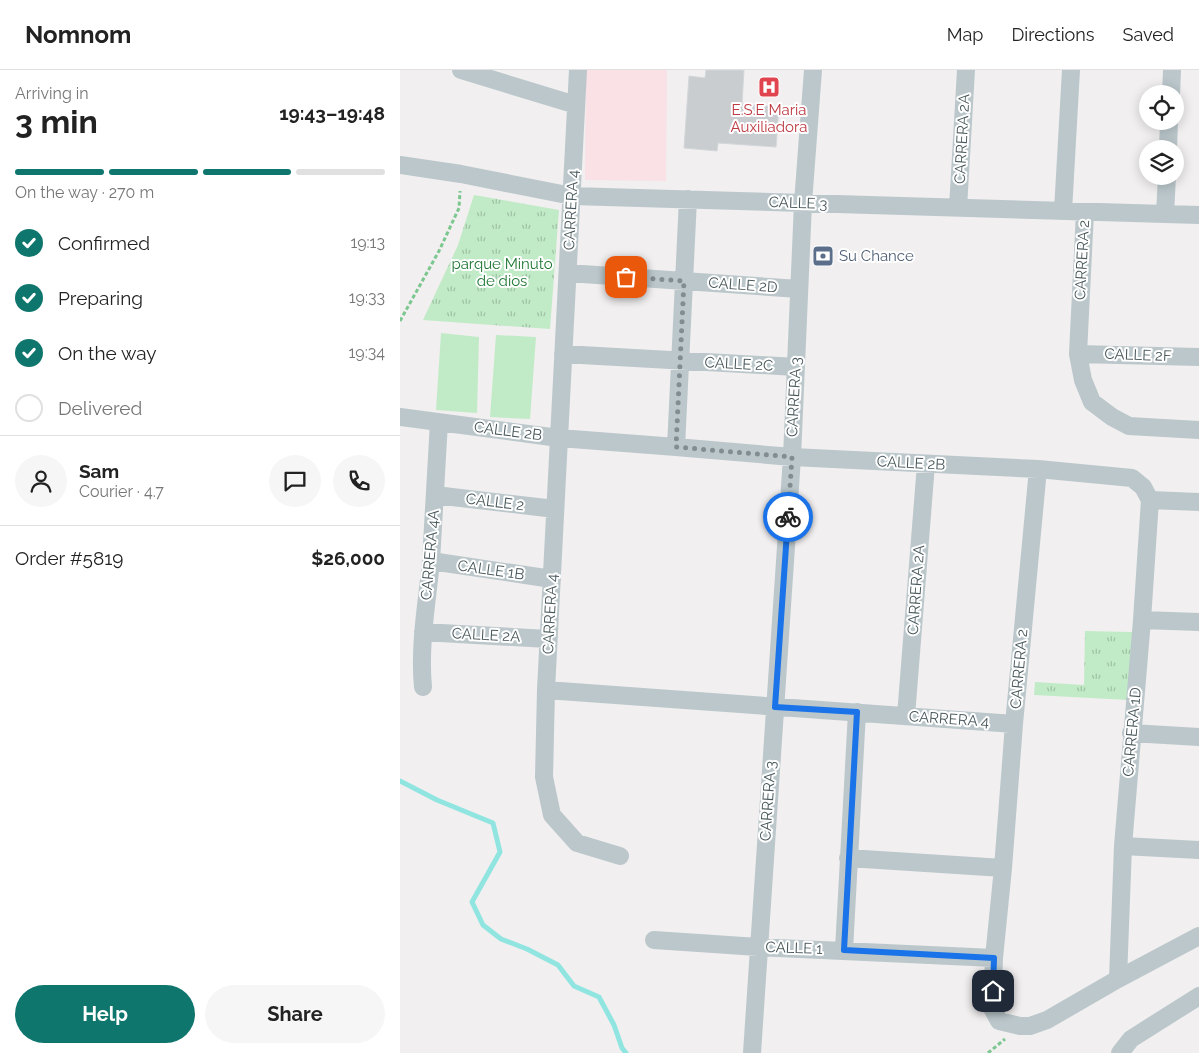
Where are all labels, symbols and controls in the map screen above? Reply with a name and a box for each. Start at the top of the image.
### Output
text: Nomnom [25,20,131,49]
text: Map [947,24,983,45]
text: Directions [1011,24,1095,45]
text: Saved [1123,24,1174,45]
hospital icon: E.S.E Maria Auxiliadora [757,75,781,99]
text: Arriving in [15,84,89,103]
map controls [1139,85,1184,185]
button: locate [1139,85,1184,130]
street label: CARRERA 2A [951,93,973,185]
place label: E.S.E Maria Auxiliadora [731,101,807,136]
text: 19:43–19:48 [279,102,385,124]
text: 3 min [15,103,98,140]
button: layers [1139,140,1184,185]
street label: CARRERA 4 [560,169,582,251]
text: On the way · 270 m [15,183,154,202]
street label: CALLE 3 [768,193,828,213]
street label: CARRERA 2 [1071,219,1093,300]
icon: check [15,229,43,257]
text: Confirmed [58,232,150,254]
text: 19:13 [350,233,385,252]
bank icon: Su Chance [811,244,835,268]
place label: Su Chance [839,247,914,265]
park label: parque Minuto de dios [451,255,553,290]
pin [605,256,647,298]
icon: bag [612,263,640,291]
street label: CALLE 2D [708,274,778,296]
icon: check [15,284,43,312]
text: Preparing [58,287,143,309]
text: 19:33 [349,288,385,307]
icon: check [15,339,43,367]
text: On the way [58,342,157,364]
text: 19:34 [348,343,385,362]
street label: CALLE 2F [1104,345,1172,365]
street label: CALLE 2C [704,353,774,375]
street label: CARRERA 3 [783,356,805,438]
text: Delivered [58,397,142,419]
street label: CALLE 2B [473,418,543,444]
street label: CALLE 2B [876,452,946,474]
button: person [15,455,67,507]
button: chat [269,455,321,507]
button: phone [333,455,385,507]
text: Sam [79,460,119,482]
text: Courier · 4.7 [79,482,164,501]
street label: CALLE 2 [465,489,525,515]
courier [763,492,813,542]
icon: bike [774,503,802,531]
street label: CARRERA 4A [417,509,443,601]
street label: CARRERA 2A [904,544,928,636]
text: Order #5819 [15,547,123,569]
text: $26,000 [311,547,385,569]
street label: CALLE 1B [457,556,526,584]
street label: CARRERA 4 [539,573,561,655]
street label: CALLE 2A [451,624,521,646]
street label: CARRERA 2 [1007,628,1031,710]
street label: CARRERA 1D [1119,686,1145,777]
street label: CARRERA 4 [908,707,990,731]
street label: CARRERA 3 [756,760,780,842]
street label: CALLE 1 [765,938,823,958]
pin [972,970,1014,1012]
icon: home [979,977,1007,1005]
button: Help [15,985,195,1043]
button: Share [205,985,385,1043]

